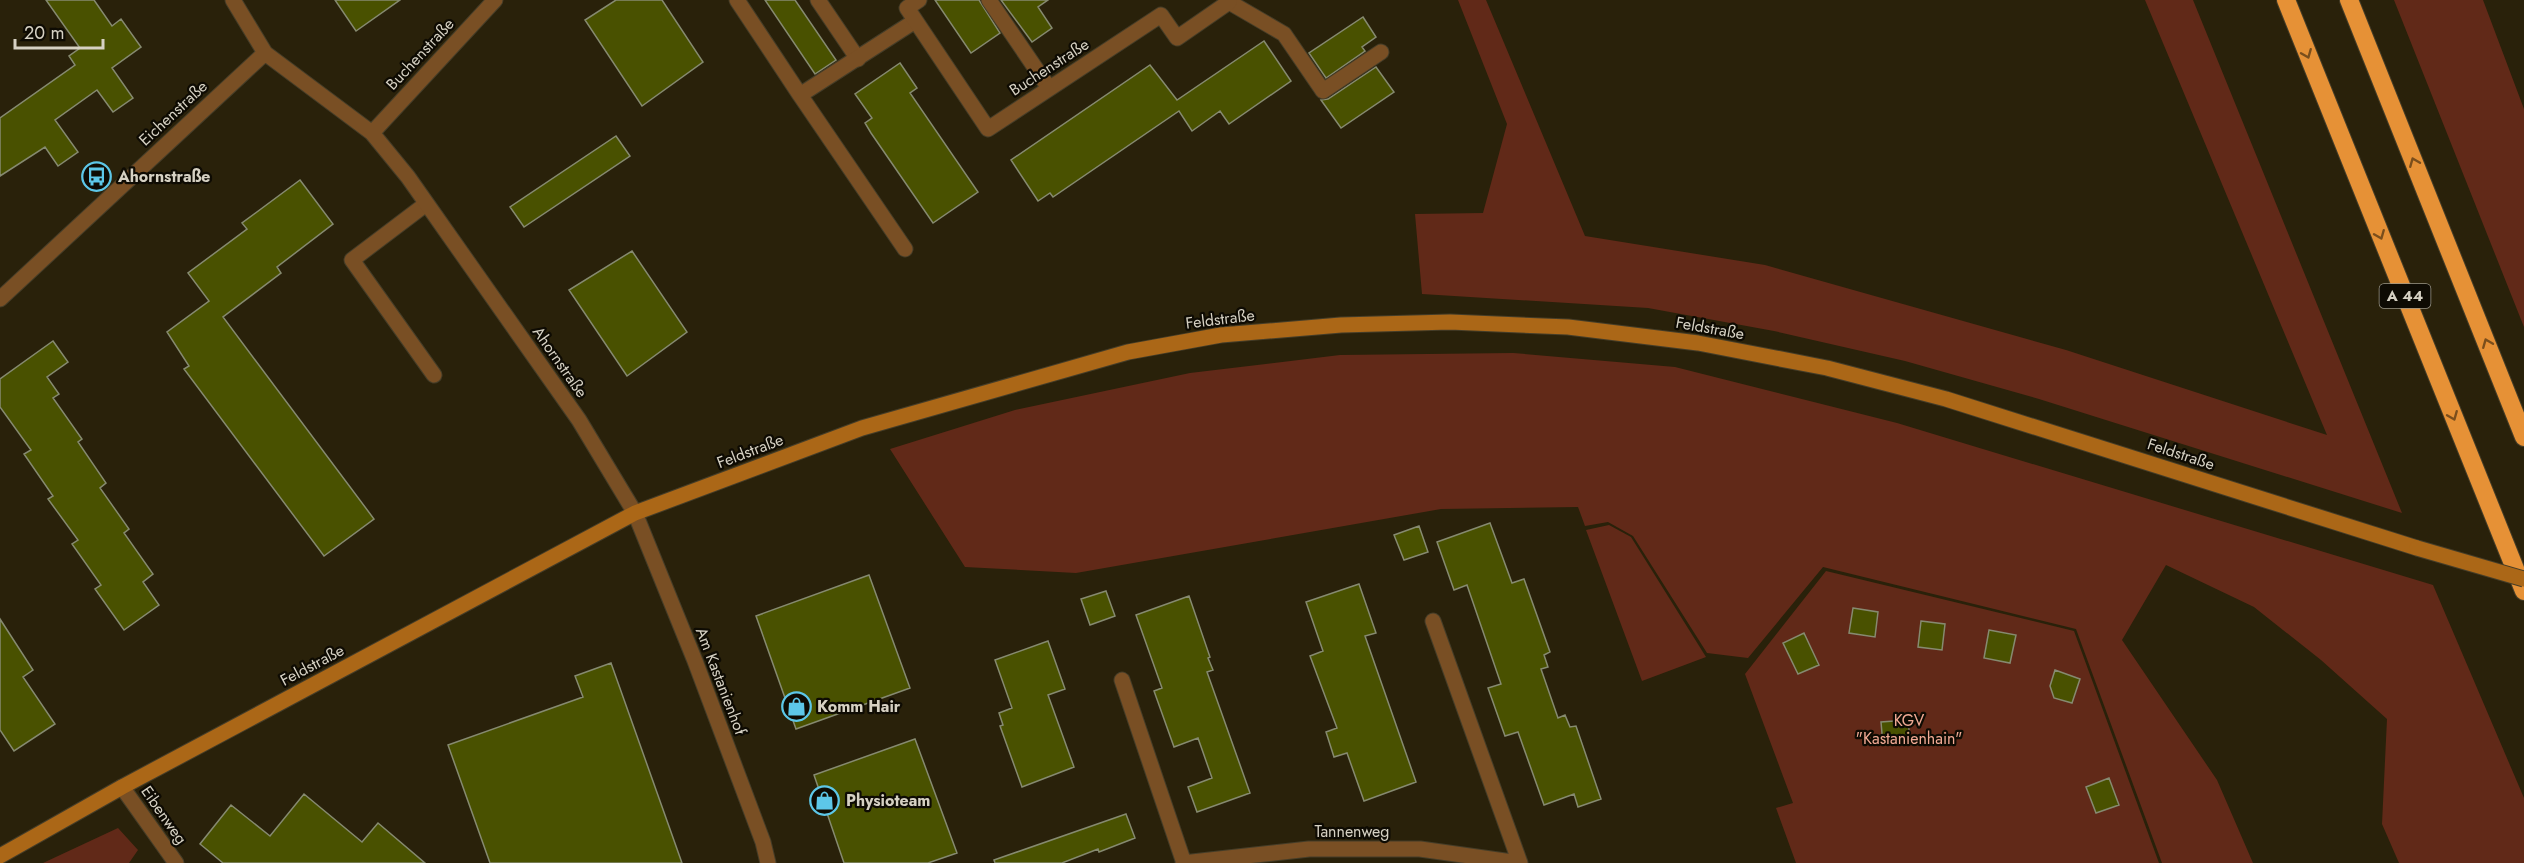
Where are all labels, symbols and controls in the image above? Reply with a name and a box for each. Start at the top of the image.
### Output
scale bar [15,12,104,50]
street label: Buchenstraße [381,13,459,95]
text: 20 m [24,20,64,46]
street label: Buchenstraße [1005,33,1093,101]
one-way arrow [2300,49,2313,59]
street label: Eichenstraße [134,75,212,151]
one-way arrow [2409,158,2421,169]
bus stop icon: Ahornstraße [81,160,113,192]
place label: Ahornstraße [117,165,210,188]
one-way arrow [2373,229,2385,240]
road number: A 44 [2380,284,2430,308]
street label: Feldstraße [1184,303,1256,335]
street label: Feldstraße [1674,311,1746,345]
street label: Ahornstraße [527,322,593,402]
one-way arrow [2481,339,2494,349]
one-way arrow [2446,410,2458,421]
street label: Feldstraße [714,428,786,474]
street label: Feldstraße [2144,432,2218,476]
street label: Am Kastanienhof [690,624,752,738]
street label: Feldstraße [276,639,348,691]
shop icon: Komm Hair [780,690,812,722]
place label: Komm Hair [817,695,901,718]
park label: KGV "Kastanienhain" [1856,709,1962,750]
street label: Eibenweg [135,781,193,849]
shop icon: Physioteam [809,784,841,816]
place label: Physioteam [846,789,930,812]
street label: Tannenweg [1315,820,1389,843]

